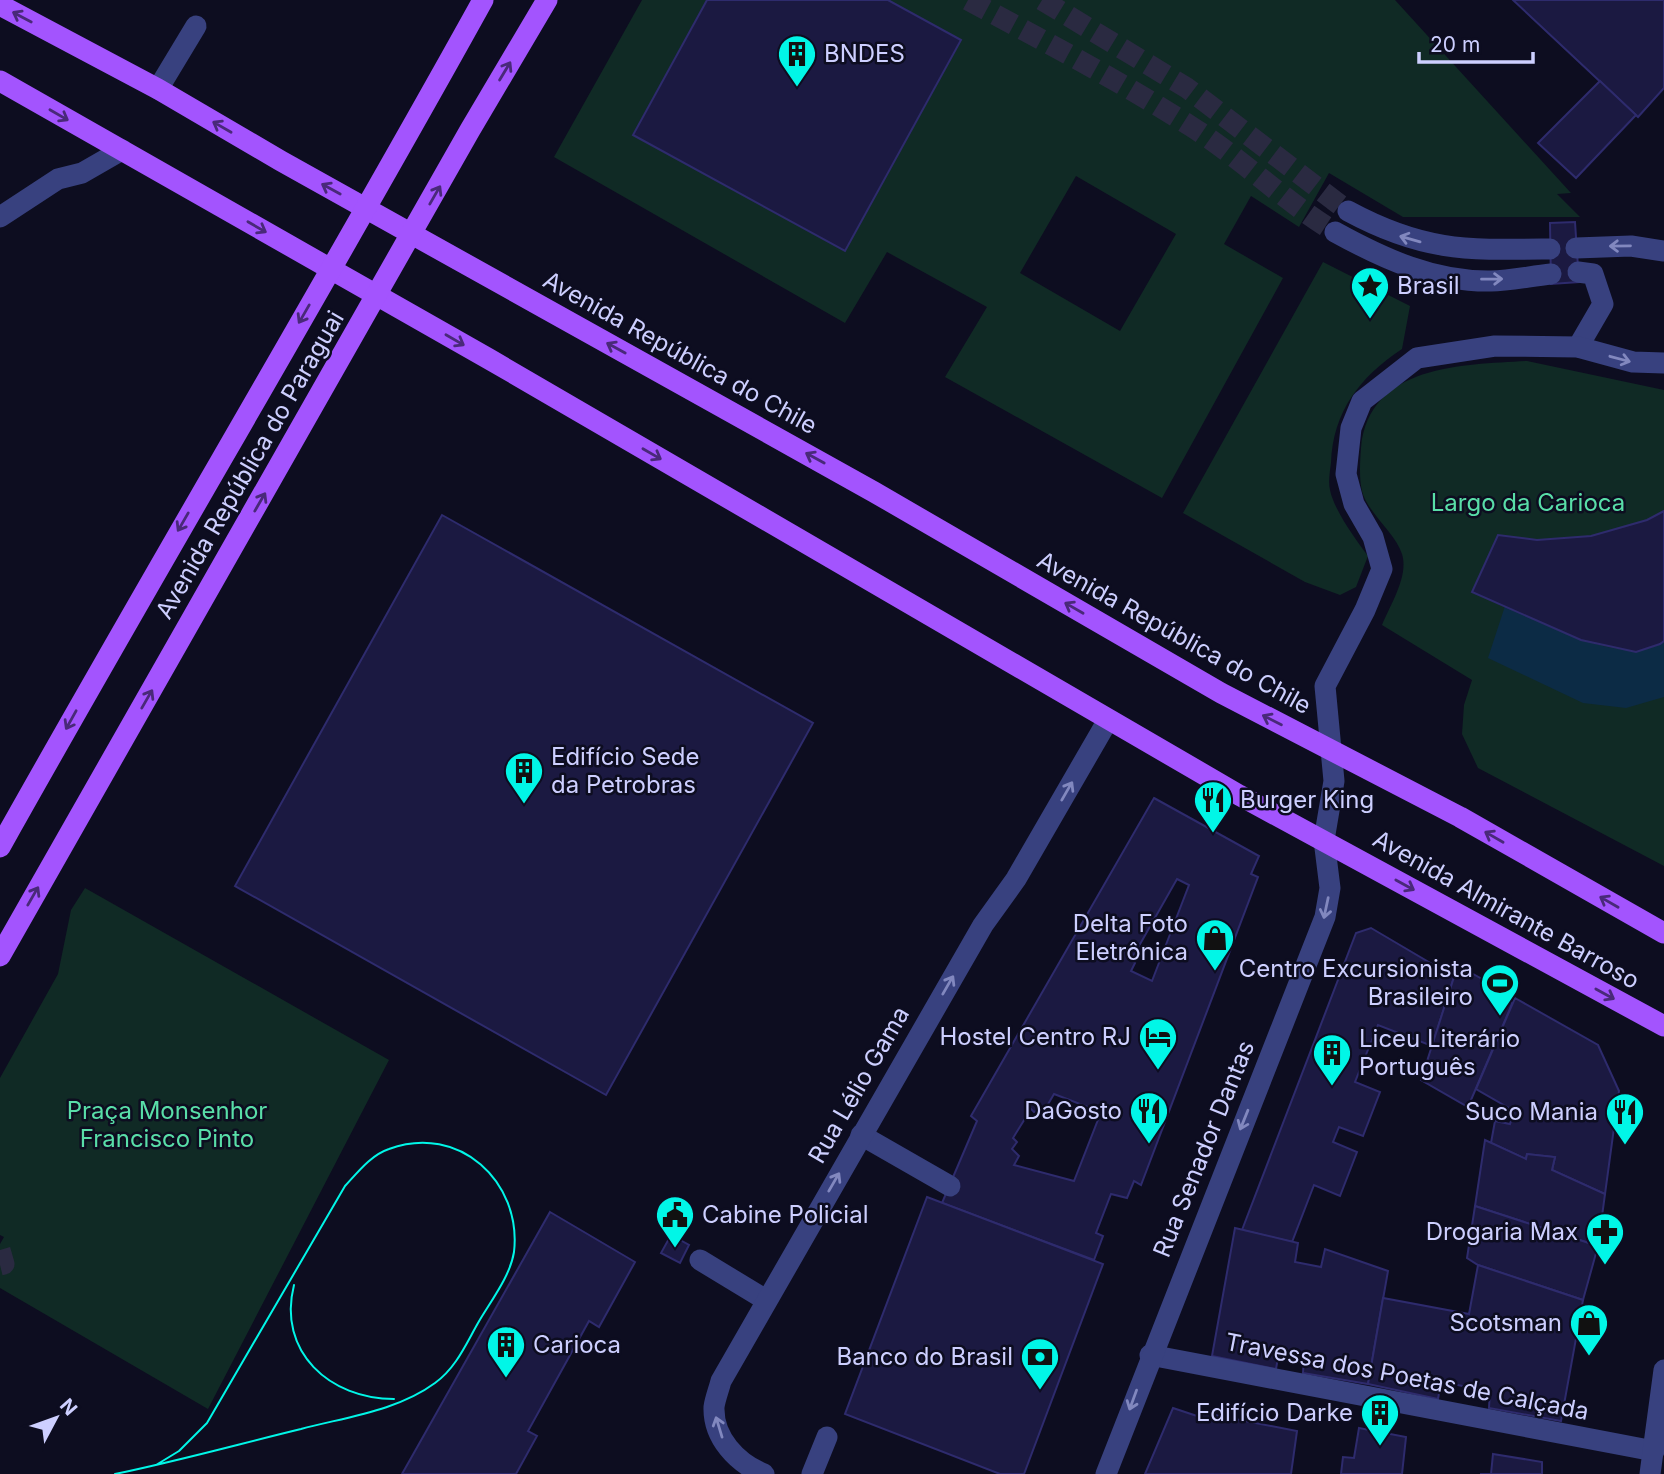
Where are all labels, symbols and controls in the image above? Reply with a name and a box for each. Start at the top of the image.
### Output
one-way arrow [13,10,33,24]
scale bar [1419,21,1533,65]
text: 20 m [1430,32,1480,57]
building icon: BNDES [776,33,818,88]
place label: BNDES [824,39,905,68]
one-way arrow [498,62,512,82]
one-way arrow [49,108,69,122]
one-way arrow [212,120,232,134]
one-way arrow [322,182,342,196]
one-way arrow [428,185,442,205]
one-way arrow [247,220,267,234]
one-way arrow [1399,231,1421,244]
one-way arrow [1609,239,1632,253]
street label: Avenida República do Chile [538,265,822,440]
place icon: Brasil [1349,265,1391,320]
place label: Brasil [1397,271,1460,300]
one-way arrow [1480,273,1503,286]
one-way arrow [296,303,310,323]
street label: Avenida República do Paraguai [149,306,350,624]
one-way arrow [444,334,465,347]
one-way arrow [606,341,627,354]
one-way arrow [1609,353,1631,366]
one-way arrow [641,447,661,461]
one-way arrow [805,451,825,465]
park label: Largo da Carioca [1431,488,1625,517]
one-way arrow [254,492,267,513]
one-way arrow [176,511,189,532]
street label: Avenida República do Chile [1032,545,1316,720]
one-way arrow [1065,601,1085,615]
one-way arrow [140,690,154,710]
one-way arrow [64,709,77,730]
one-way arrow [1262,712,1283,726]
place label: Edifício Sede da Petrobras [551,742,699,799]
building icon: Edifício Sede da Petrobras [503,750,545,805]
restaurant icon: Burger King [1192,779,1234,834]
one-way arrow [1060,782,1074,802]
place label: Burger King [1240,785,1374,814]
street label: Avenida Almirante Barroso [1368,824,1644,995]
one-way arrow [1484,830,1505,843]
one-way arrow [1394,879,1415,892]
one-way arrow [26,887,40,907]
one-way arrow [1599,895,1619,909]
one-way arrow [1319,896,1333,919]
place label: Delta Foto Eletrônica [1073,909,1188,966]
shop icon: Delta Foto Eletrônica [1194,917,1236,972]
place label: Centro Excursionista Brasileiro [1239,954,1473,1011]
sports icon: Centro Excursionista Brasileiro [1479,962,1521,1017]
one-way arrow [941,975,955,995]
one-way arrow [1594,988,1615,1001]
street label: Rua Lélio Gama [802,1001,915,1168]
hotel icon: Hostel Centro RJ [1137,1016,1179,1071]
place label: Hostel Centro RJ [939,1022,1131,1051]
place label: Liceu Literário Português [1359,1024,1520,1081]
building icon: Liceu Literário Português [1311,1032,1353,1087]
street label: Rua Senador Dantas [1147,1036,1260,1261]
restaurant icon: DaGosto [1128,1090,1170,1145]
restaurant icon: Suco Mania [1604,1091,1646,1146]
park label: Praça Monsenhor Francisco Pinto [67,1096,267,1153]
place label: DaGosto [1024,1096,1122,1125]
place label: Suco Mania [1465,1097,1598,1126]
one-way arrow [1236,1108,1249,1130]
one-way arrow [827,1172,841,1192]
public building icon: Cabine Policial [654,1194,696,1249]
place label: Cabine Policial [702,1200,868,1229]
pharmacy icon: Drogaria Max [1584,1211,1626,1266]
place label: Drogaria Max [1426,1217,1578,1246]
shop icon: Scotsman [1568,1302,1610,1357]
place label: Scotsman [1450,1308,1562,1337]
building icon: Carioca [485,1324,527,1379]
street label: Travessa dos Poetas de Calçada [1223,1327,1591,1426]
place label: Carioca [533,1330,621,1359]
bank icon: Banco do Brasil [1019,1336,1061,1391]
place label: Banco do Brasil [836,1342,1013,1371]
north arrow [21,1383,91,1453]
one-way arrow [1126,1388,1139,1410]
building icon: Edifício Darke [1359,1392,1401,1447]
text: N [55,1394,82,1420]
place label: Edifício Darke [1196,1398,1353,1427]
one-way arrow [712,1416,725,1438]

